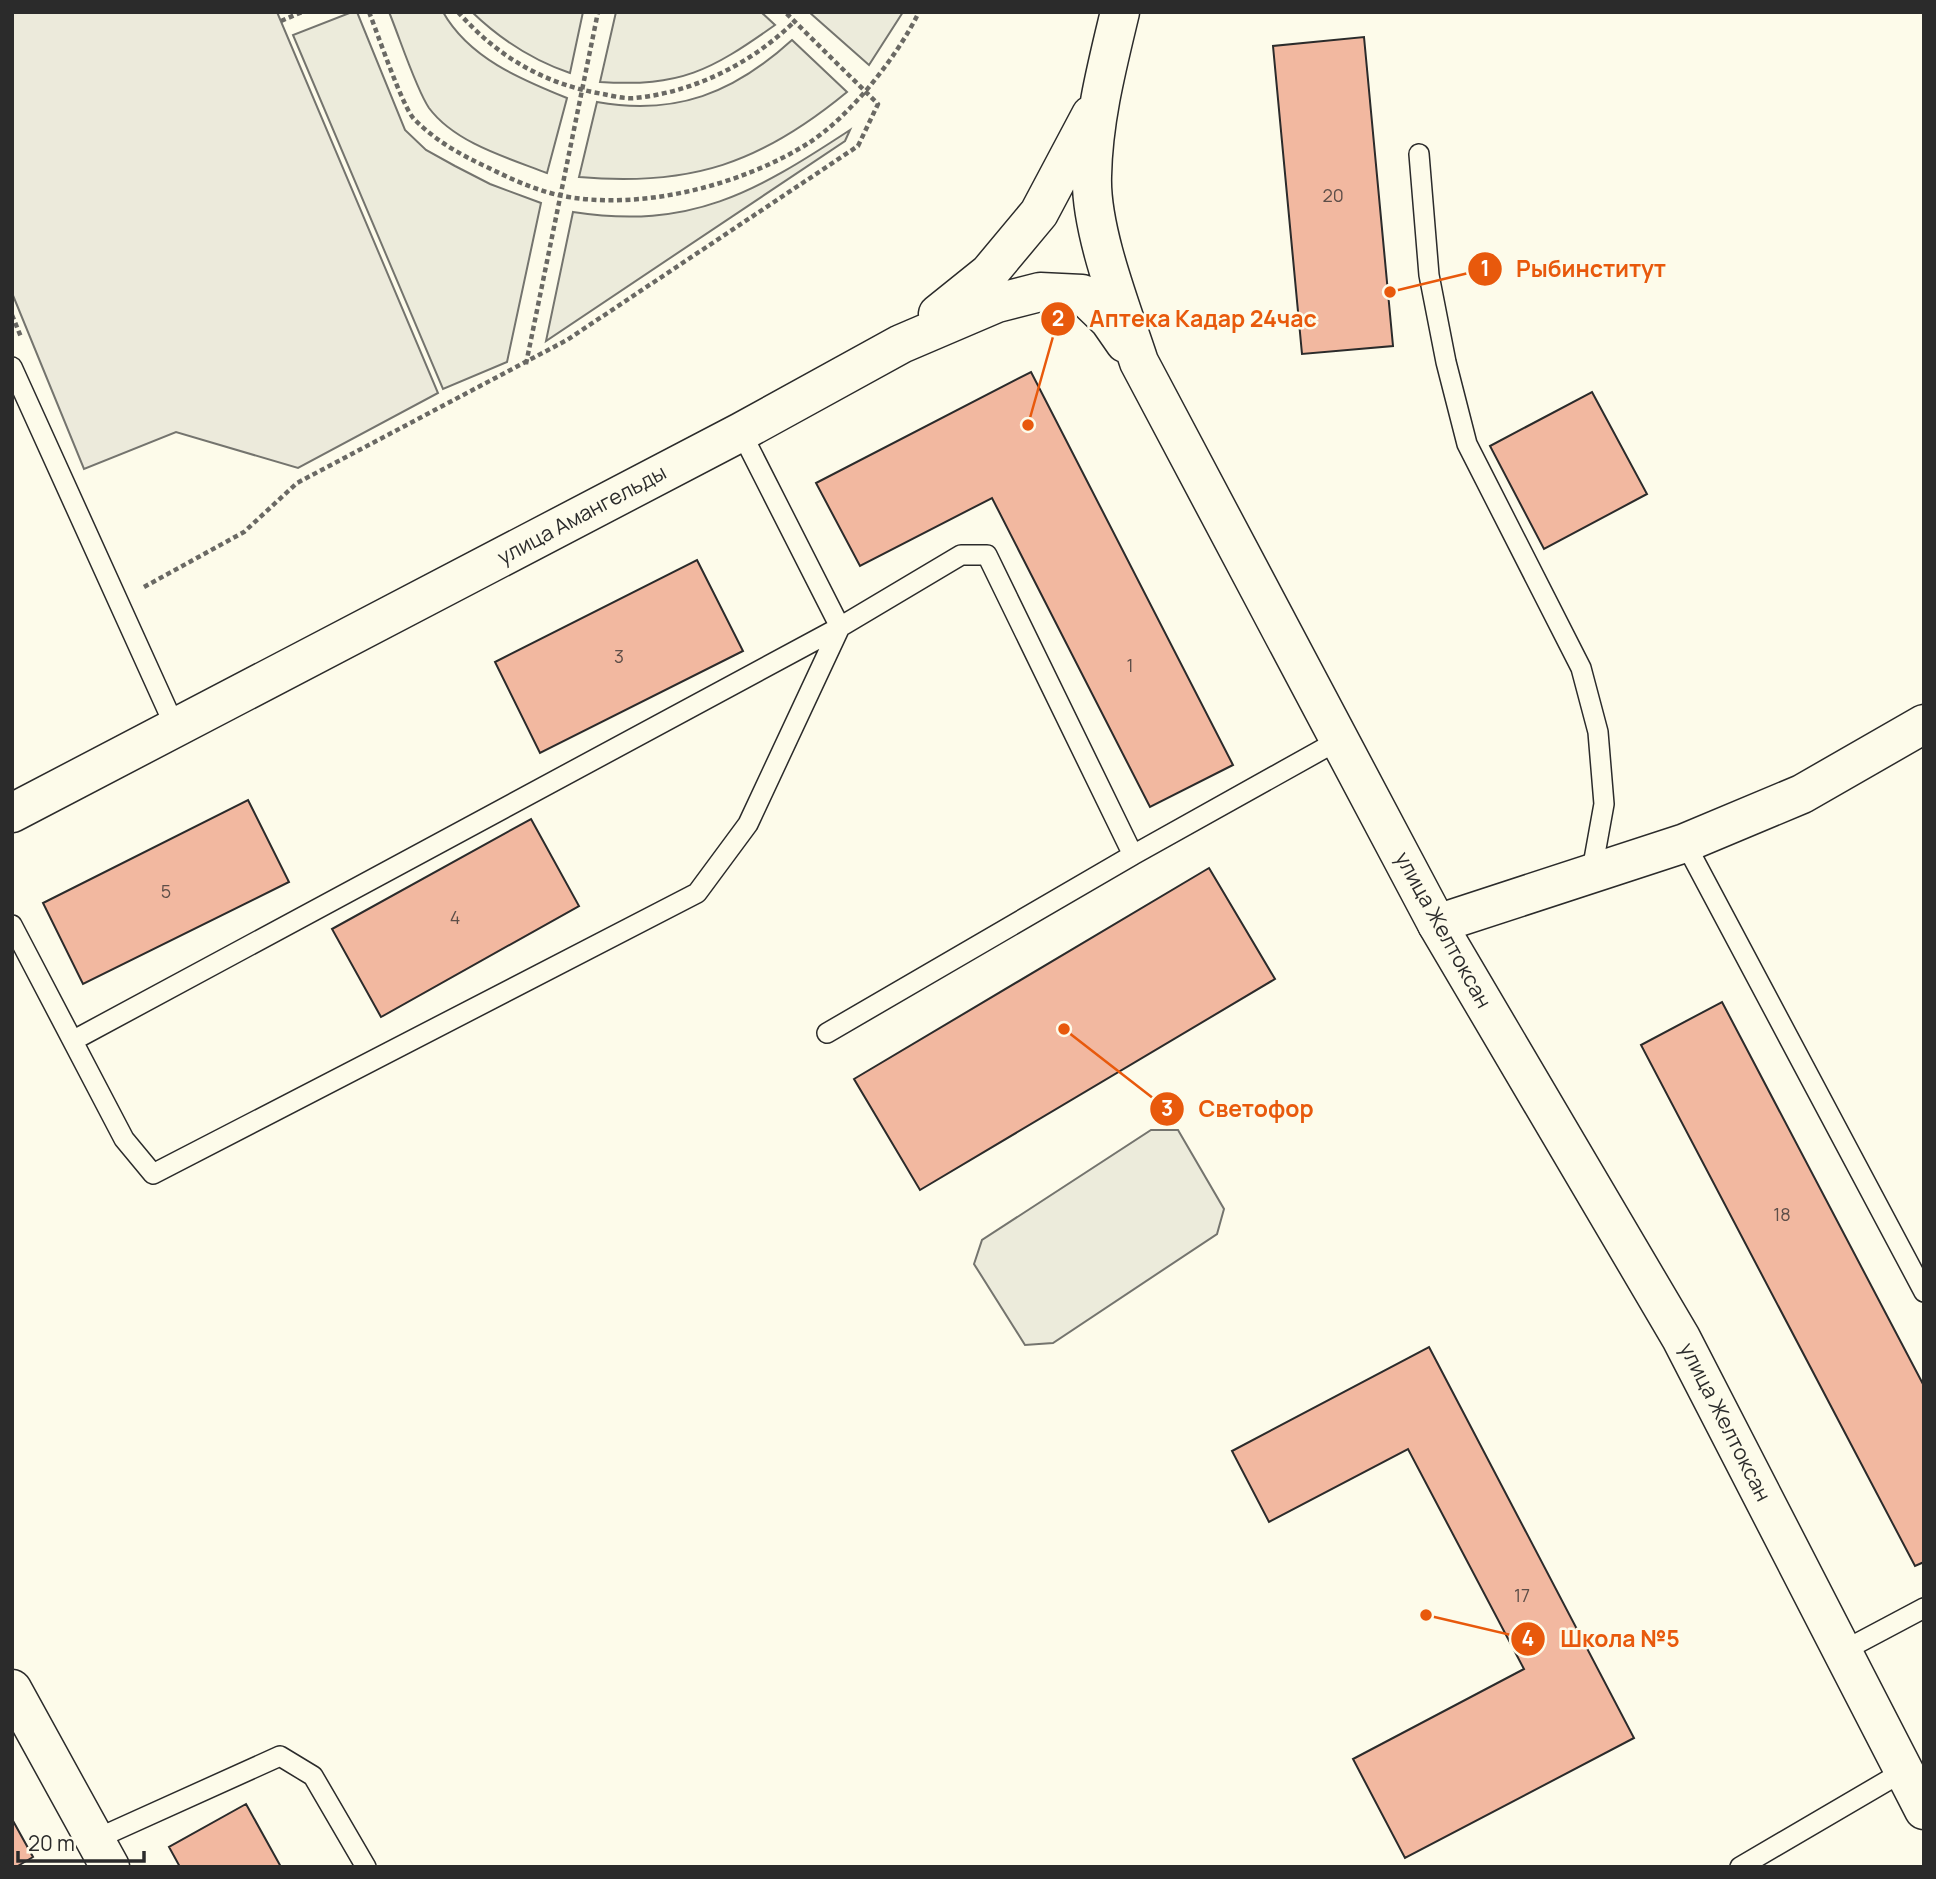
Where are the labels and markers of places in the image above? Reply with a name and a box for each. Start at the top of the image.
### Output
callout: Рыбинститут [1467,247,1680,291]
callout: Аптека Кадар 24час [1040,297,1331,341]
callout: Светофор [1150,1087,1328,1131]
callout: Школа №5 [1511,1617,1693,1661]

